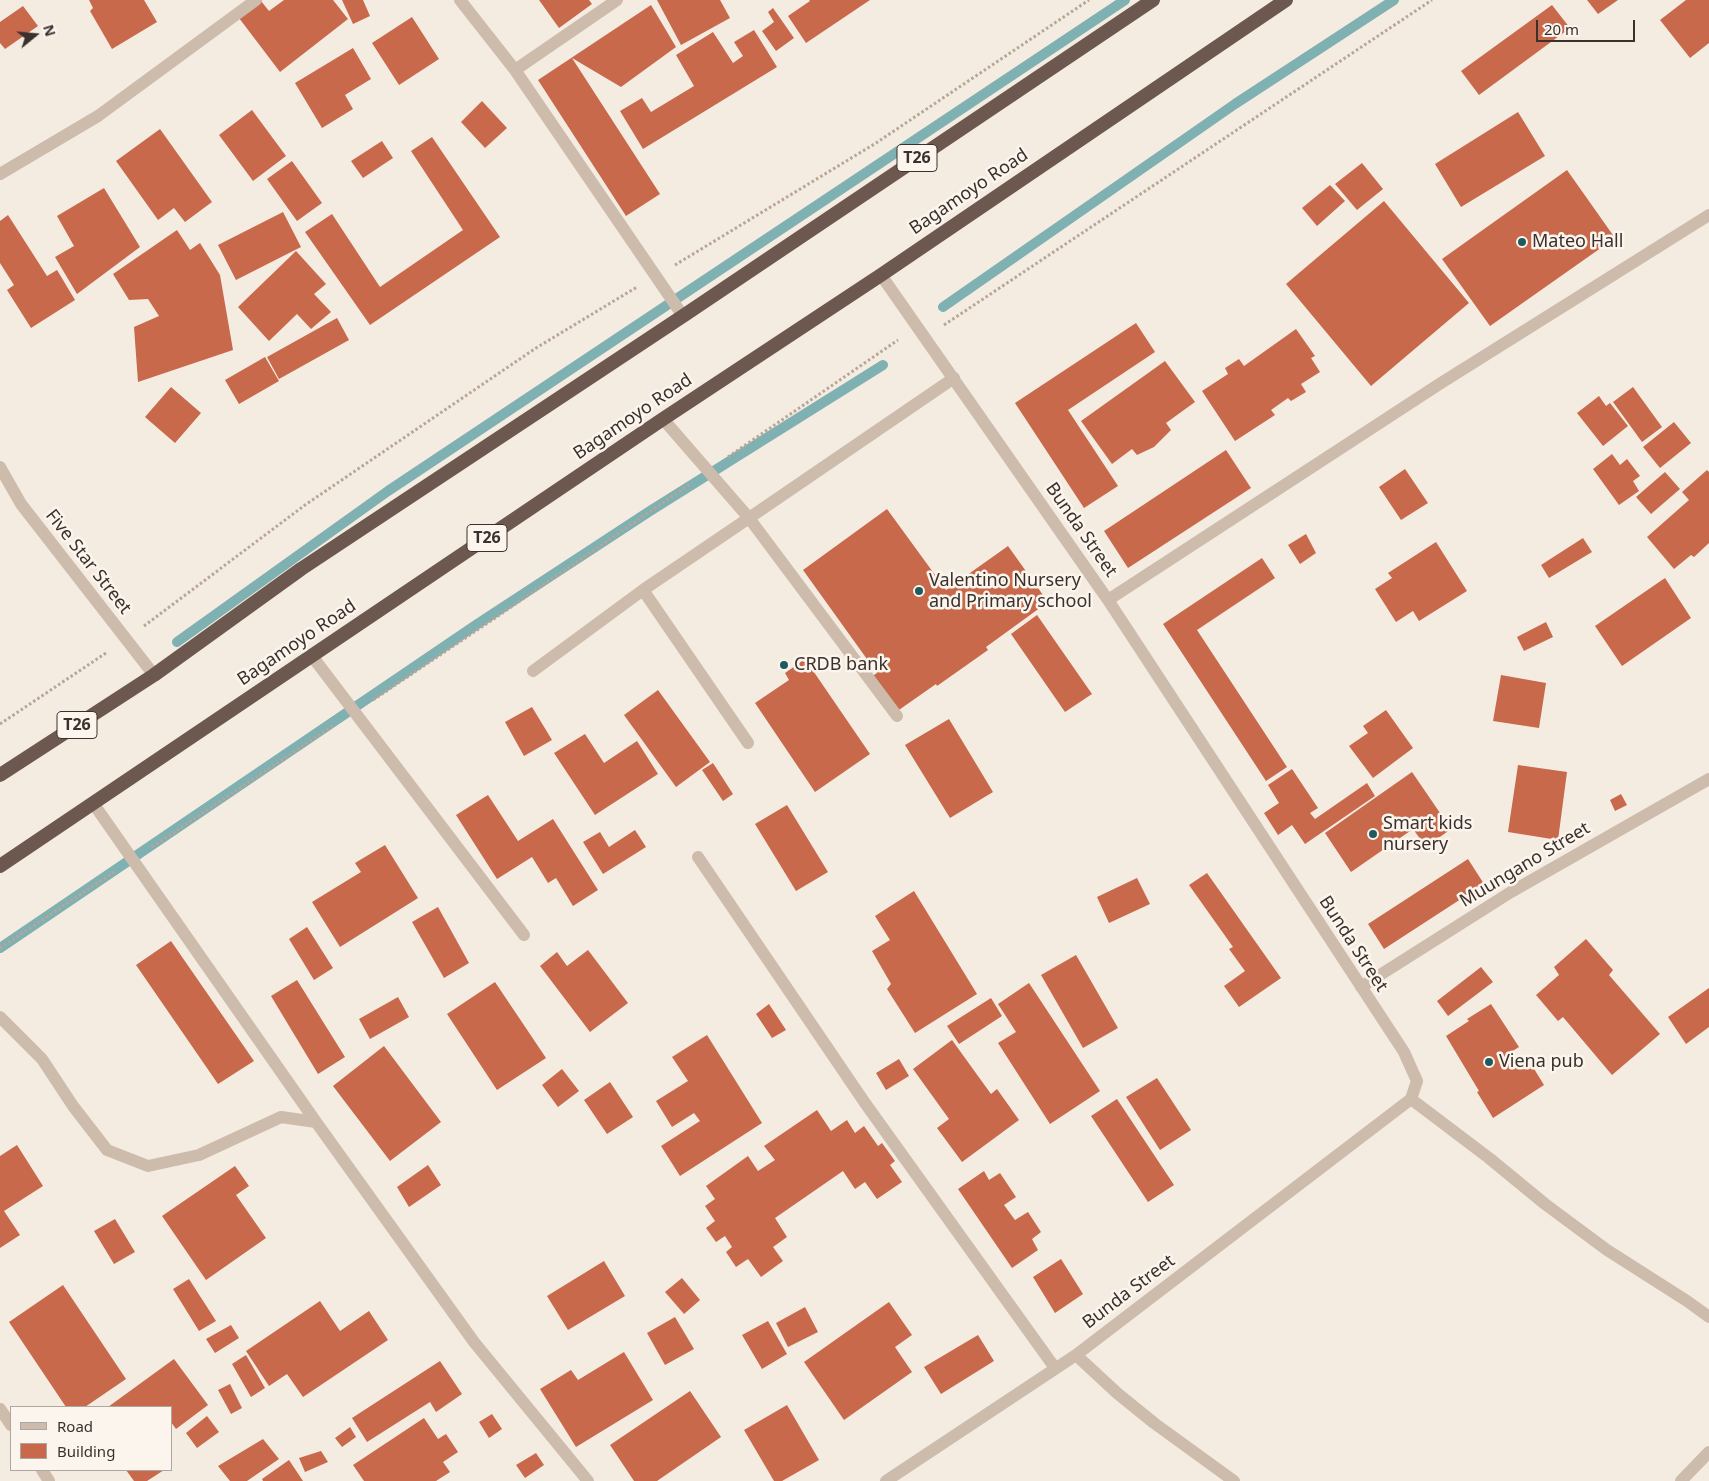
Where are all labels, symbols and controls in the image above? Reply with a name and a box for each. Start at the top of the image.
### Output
north arrow [10,10,60,60]
scale bar [1539,10,1638,42]
text: 20 m [1544,19,1579,39]
text: N [39,22,61,39]
road number: T26 [897,144,937,172]
street label: Bagamoyo Road [906,144,1032,240]
place label: Mateo Hall [1532,231,1623,253]
marker: Mateo Hall [1516,236,1528,248]
street label: Bagamoyo Road [570,369,696,465]
street label: Bunda Street [1041,479,1121,581]
street label: Five Star Street [40,505,136,619]
road number: T26 [467,524,507,552]
place label: Valentino Nursery and Primary school [929,570,1092,612]
marker: Valentino Nursery and Primary school [913,585,925,597]
street label: Bagamoyo Road [234,595,360,691]
place label: CRDB bank [794,654,888,676]
marker: CRDB bank [778,659,790,671]
road number: T26 [57,712,97,738]
place label: Smart kids nursery [1383,813,1472,856]
street label: Muungano Street [1456,818,1594,912]
marker: Smart kids nursery [1367,828,1379,840]
street label: Bunda Street [1314,892,1392,996]
place label: Viena pub [1499,1051,1584,1073]
marker: Viena pub [1483,1056,1495,1068]
street label: Bunda Street [1079,1250,1179,1334]
legend [10,1406,172,1471]
text: Road [57,1416,93,1436]
text: Building [57,1441,115,1461]

